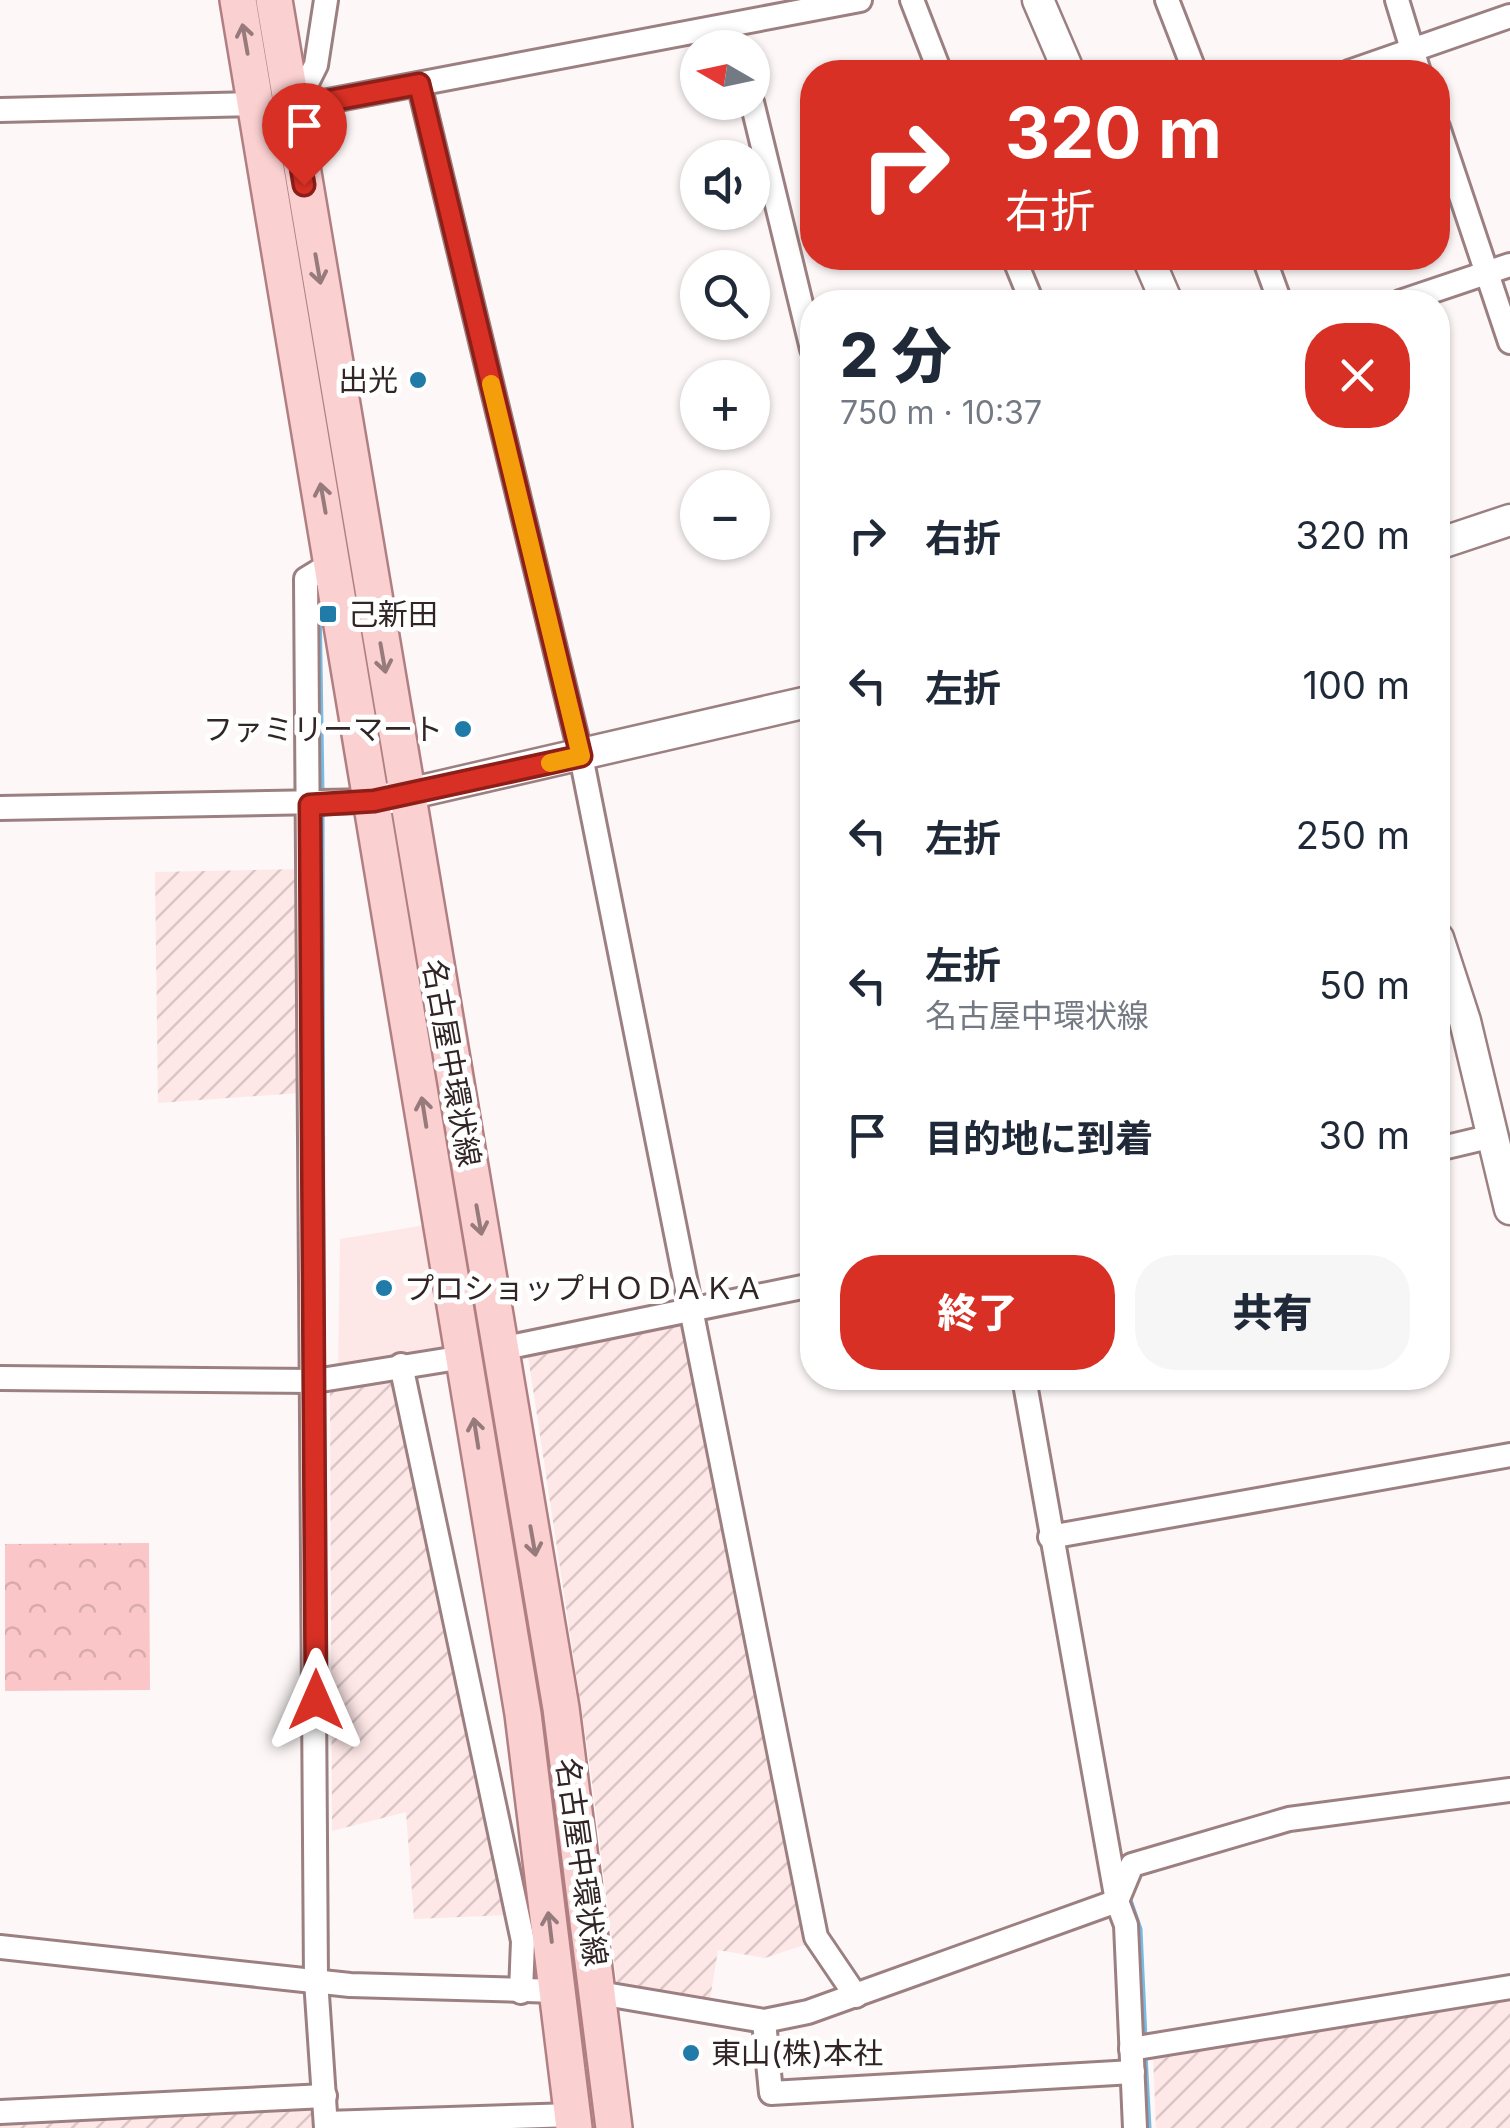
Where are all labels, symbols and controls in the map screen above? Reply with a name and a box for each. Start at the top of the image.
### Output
one-way arrow [235,24,254,56]
north arrow [680,30,770,120]
map controls [680,30,770,560]
pin [262,83,347,186]
text: 320 m [1005,90,1222,175]
icon: arrive [277,98,332,153]
icon: right [840,100,970,230]
button: sound [680,140,770,230]
text: 右折 [1005,183,1095,238]
button: search [680,250,770,340]
one-way arrow [309,252,328,285]
text: 2 分 [840,319,951,391]
button: close [1305,323,1410,428]
button: + [680,360,770,450]
place label: 出光 [338,362,398,398]
marker: 出光 [407,369,429,391]
text: 750 m · 10:37 [840,393,1042,432]
button: − [680,470,770,560]
one-way arrow [313,482,332,515]
icon: right [840,508,895,563]
text: 320 m [1295,512,1410,558]
text: 右折 [925,515,1001,561]
place label: 己新田 [348,596,438,632]
marker: 己新田 [317,603,339,625]
one-way arrow [374,642,393,674]
icon: left [840,658,895,713]
text: 100 m [1303,662,1410,708]
text: 左折 [925,665,1001,711]
place label: ファミリーマート [203,711,443,747]
marker: ファミリーマート [452,718,474,740]
icon: left [840,808,895,863]
text: 250 m [1296,812,1410,858]
text: 左折 [925,815,1001,861]
text: 左折 [925,942,1001,988]
street label: 名古屋中環状線 [416,956,488,1170]
icon: left [840,958,895,1013]
text: 50 m [1319,962,1410,1008]
text: 名古屋中環状線 [925,996,1149,1035]
one-way arrow [414,1096,433,1128]
icon: arrive [840,1108,895,1163]
text: 30 m [1319,1112,1410,1158]
text: 目的地に到着 [925,1115,1153,1161]
one-way arrow [470,1204,488,1236]
button: 終了 [840,1255,1115,1370]
button: 共有 [1135,1255,1410,1370]
place label: プロショップＨＯＤＡＫＡ [404,1270,764,1306]
marker: プロショップＨＯＤＡＫＡ [373,1277,395,1299]
one-way arrow [467,1417,485,1449]
one-way arrow [524,1524,543,1557]
position arrow [264,1648,368,1752]
street label: 名古屋中環状線 [550,1756,614,1968]
one-way arrow [540,1911,559,1944]
place label: 東山(株)本社 [711,2035,883,2071]
marker: 東山(株)本社 [680,2042,702,2064]

